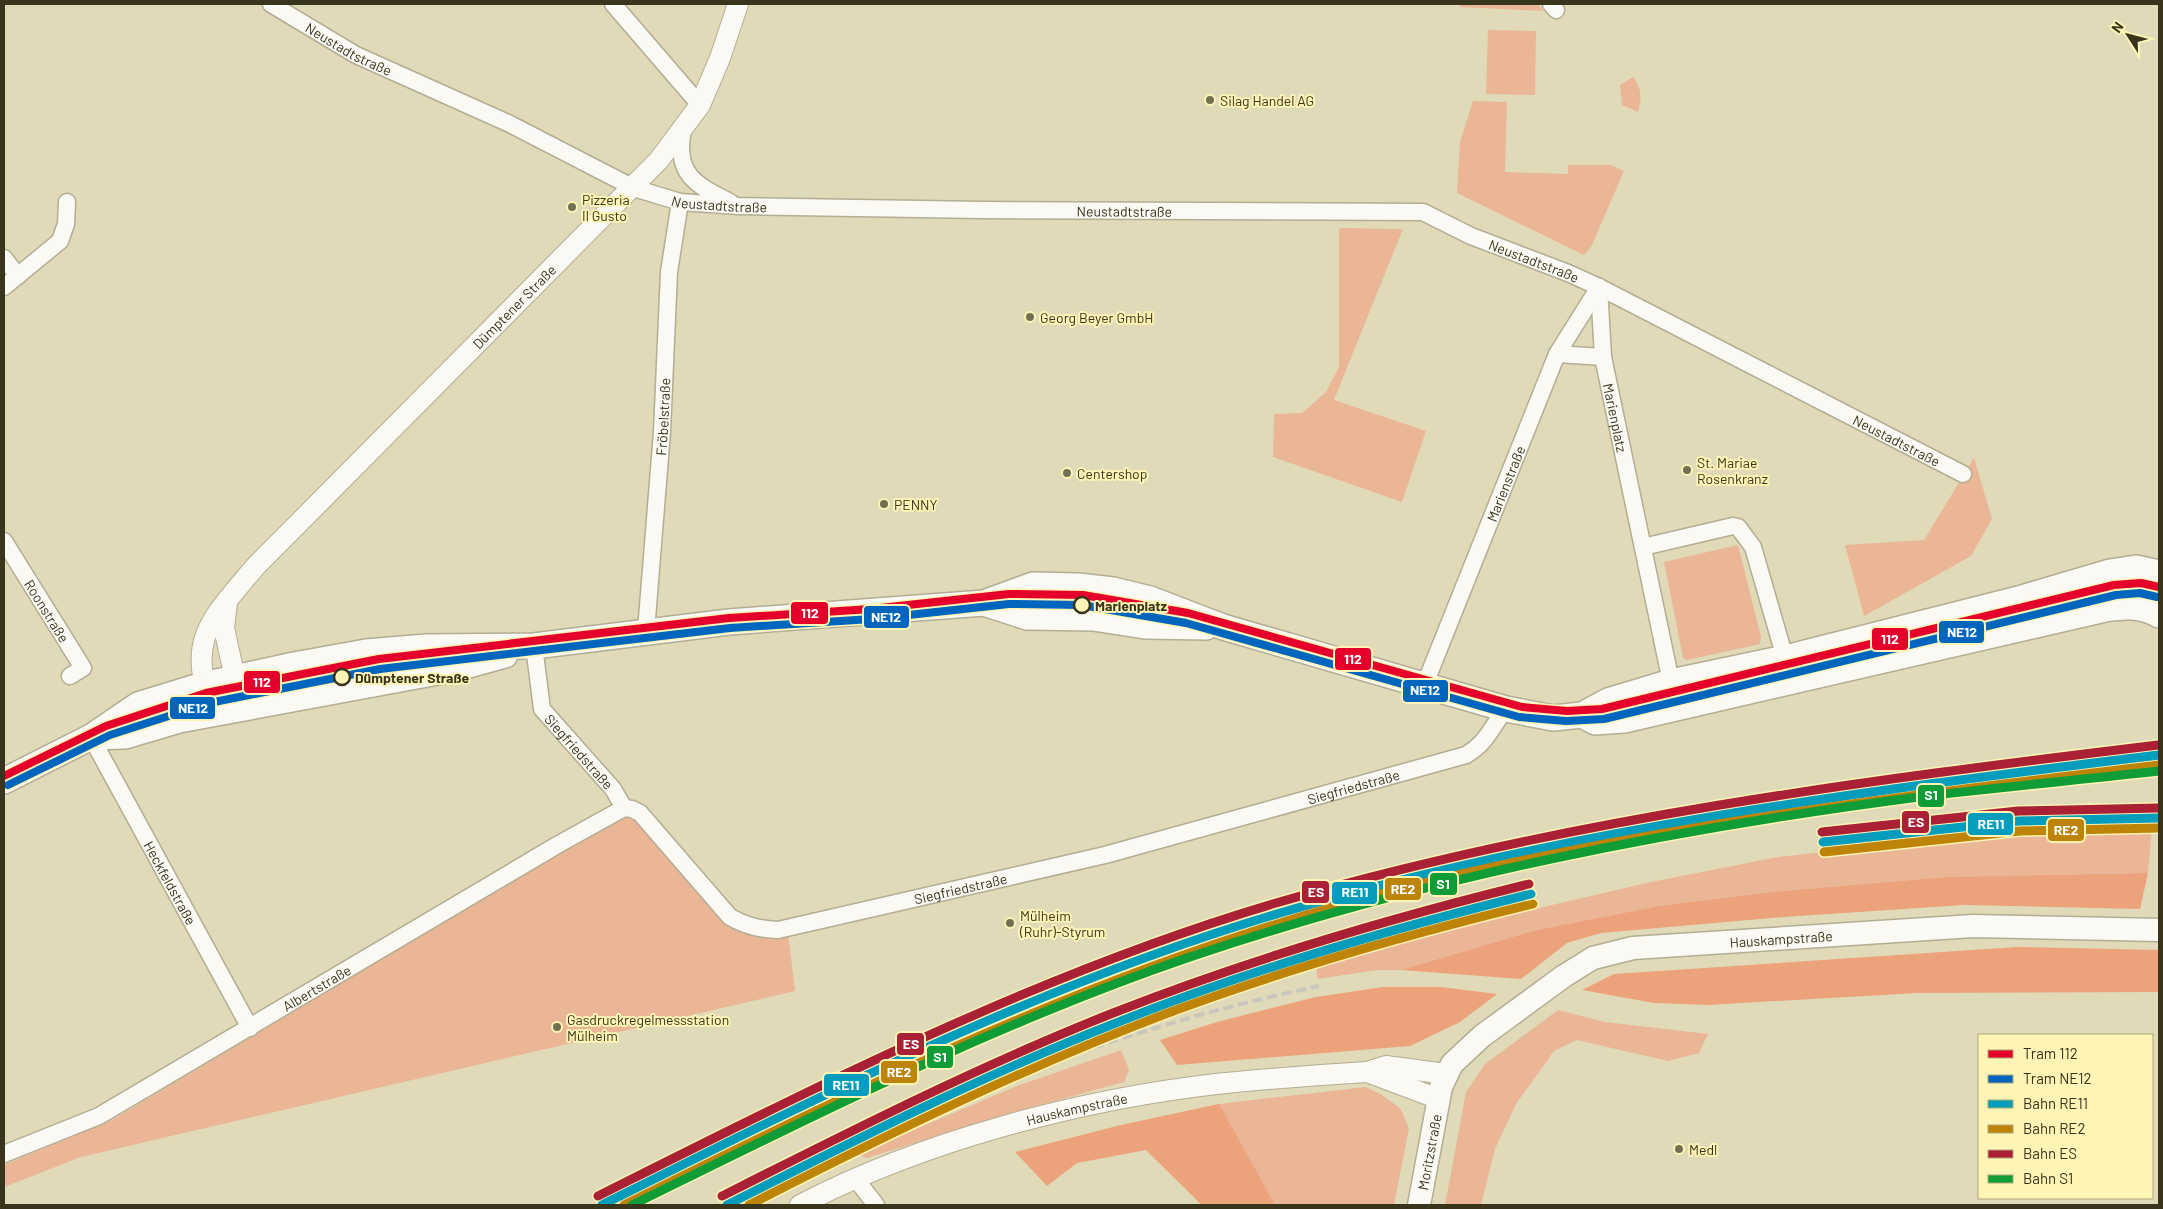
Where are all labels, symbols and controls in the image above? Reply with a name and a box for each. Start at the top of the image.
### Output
north arrow [2103,10,2153,60]
street label: Neustadtstraße [303,18,395,79]
text: N [2107,18,2127,36]
place label: Silag Handel AG [1220,92,1314,109]
marker: Silag Handel AG [1204,94,1216,106]
place label: Pizzeria Il Gusto [582,191,630,224]
street label: Neustadtstraße [670,191,767,215]
marker: Pizzeria Il Gusto [566,201,578,213]
street label: Neustadtstraße [1077,202,1172,219]
street label: Neustadtstraße [1487,235,1582,286]
street label: Dümptener Straße [469,261,559,352]
place label: Georg Beyer GmbH [1040,309,1153,326]
marker: Georg Beyer GmbH [1024,311,1036,323]
street label: Fröbelstraße [652,377,673,456]
street label: Marienplatz [1600,381,1631,454]
street label: Neustadtstraße [1850,411,1943,469]
street label: Marienstraße [1482,443,1528,524]
place label: St. Mariae Rosenkranz [1697,454,1768,487]
marker: St. Mariae Rosenkranz [1681,464,1693,476]
place label: Centershop [1077,465,1147,482]
marker: Centershop [1061,467,1073,479]
place label: PENNY [894,496,937,513]
marker: PENNY [878,498,890,510]
street label: Roonstraße [21,576,73,645]
marker: Marienplatz [1073,596,1091,614]
place label: Marienplatz [1095,597,1168,614]
line badge: 112 [790,601,829,625]
text: 112 [801,604,819,621]
line badge: NE12 [863,605,910,629]
text: NE12 [871,608,901,625]
line badge: NE12 [1938,620,1985,644]
text: NE12 [1947,623,1977,640]
line badge: 112 [1871,627,1909,651]
text: 112 [1881,630,1899,647]
line badge: 112 [1334,647,1372,671]
text: 112 [1344,650,1362,667]
marker: Dümptener Straße [333,668,351,686]
place label: Dümptener Straße [355,669,470,686]
line badge: 112 [243,670,281,694]
text: 112 [253,673,271,690]
line badge: NE12 [1402,679,1449,703]
text: NE12 [1410,681,1440,698]
line badge: NE12 [169,696,216,720]
text: NE12 [178,699,208,716]
street label: Siegfriedstraße [542,710,617,792]
street label: Siegfriedstraße [1305,765,1401,807]
line badge: S1 [1917,784,1945,808]
text: S1 [1924,786,1938,803]
line badge: ES [1901,810,1930,834]
line badge: RE11 [1967,812,2014,836]
text: ES [1908,813,1924,830]
text: RE11 [1978,815,2004,832]
line badge: RE2 [2047,818,2085,842]
text: RE2 [2054,821,2078,838]
street label: Heckfeldstraße [141,838,200,928]
street label: Siegfriedstraße [912,869,1009,907]
line badge: S1 [1429,872,1458,896]
text: S1 [1436,875,1450,892]
line badge: RE2 [1384,877,1422,901]
line badge: ES [1301,880,1330,904]
text: RE2 [1391,880,1415,897]
line badge: RE11 [1331,881,1378,905]
text: ES [1308,883,1324,900]
text: RE11 [1342,883,1368,900]
place label: Mülheim (Ruhr)-Styrum [1019,907,1105,940]
marker: Mülheim (Ruhr)-Styrum [1004,917,1016,929]
street label: Hauskampstraße [1729,927,1833,950]
street label: Albertstraße [279,961,354,1014]
place label: Gasdruckregelmessstation Mülheim [567,1011,729,1044]
marker: Gasdruckregelmessstation Mülheim [551,1021,563,1033]
line badge: ES [896,1032,925,1056]
legend [1978,1034,2153,1199]
text: ES [903,1035,919,1052]
text: Tram 112 [2023,1044,2078,1062]
line badge: S1 [926,1045,954,1069]
text: S1 [933,1048,947,1065]
line badge: RE2 [880,1060,918,1084]
text: RE2 [887,1063,911,1080]
text: Tram NE12 [2023,1069,2092,1087]
line badge: RE11 [823,1073,870,1097]
text: RE11 [833,1076,859,1093]
street label: Hauskampstraße [1024,1089,1129,1128]
text: Bahn RE11 [2023,1094,2088,1112]
street label: Moritzstraße [1413,1112,1444,1191]
text: Bahn RE2 [2023,1119,2085,1137]
place label: Medl [1689,1141,1717,1158]
marker: Medl [1673,1143,1685,1155]
text: Bahn ES [2023,1144,2077,1162]
text: Bahn S1 [2023,1169,2073,1187]

